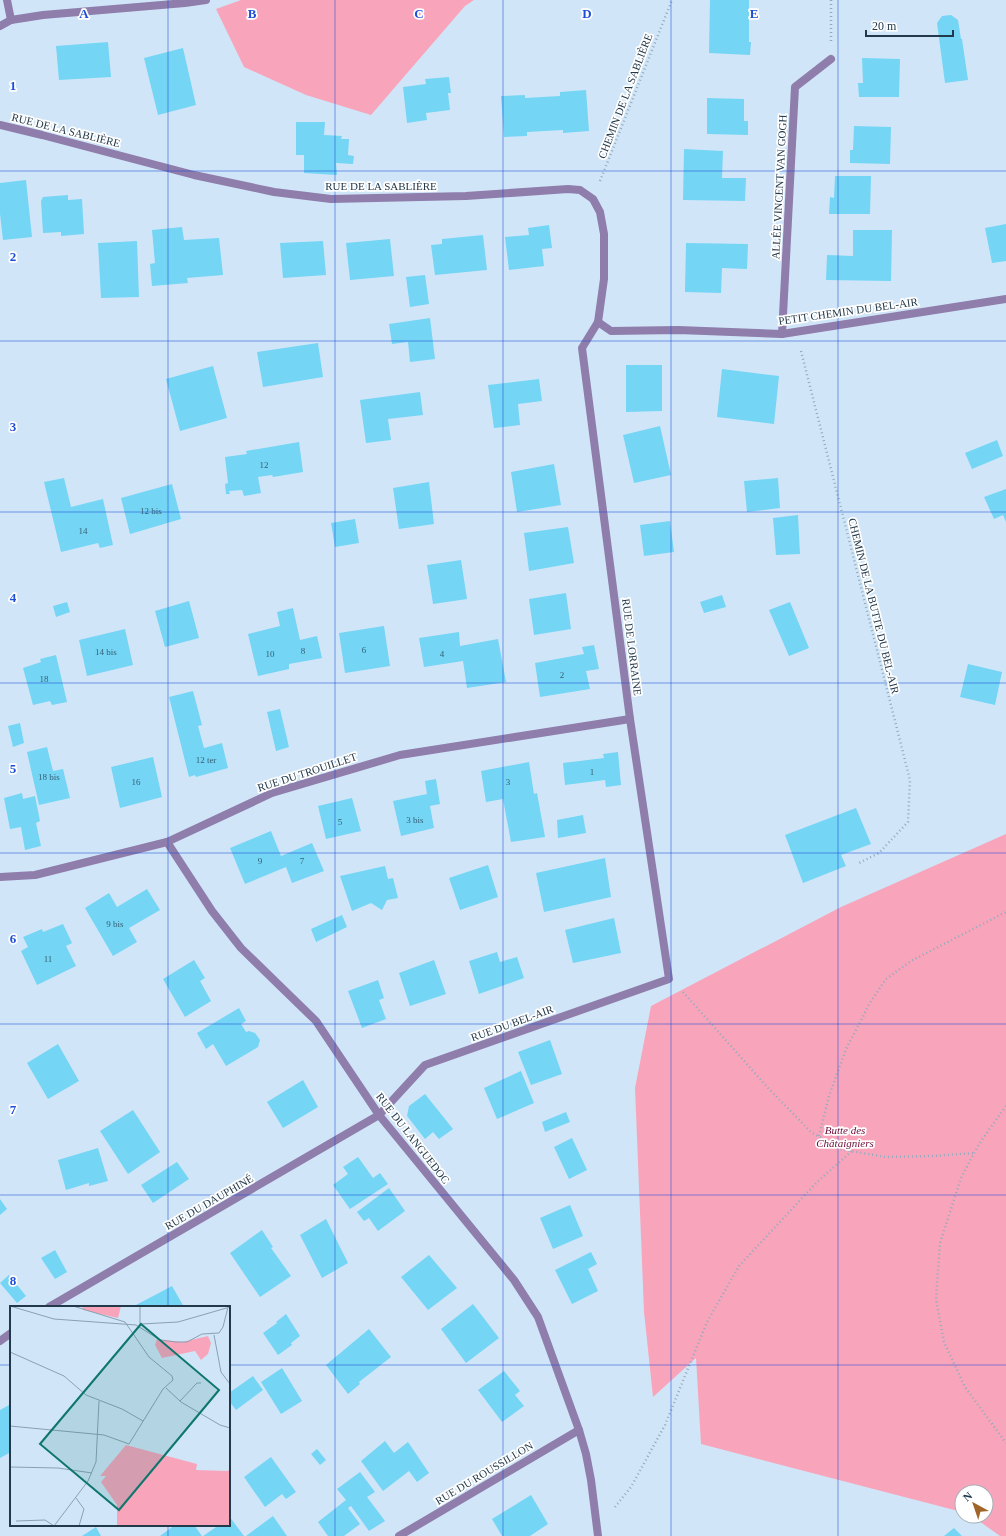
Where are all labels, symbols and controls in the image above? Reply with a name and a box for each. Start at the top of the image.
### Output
text: A [79,6,89,21]
text: B [248,6,257,21]
text: C [414,6,424,21]
text: D [582,6,592,21]
text: E [750,6,758,21]
scale bar [866,12,953,38]
text: 20 m [872,19,897,33]
street label: CHEMIN DE LA SABLIÈRE [596,32,655,160]
text: 1 [10,78,16,93]
street label: RUE DE LA SABLIÈRE [10,111,122,149]
street label: ALLÉE VINCENT VAN GOGH [769,114,789,260]
street label: RUE DE LA SABLIÈRE [325,180,437,192]
text: 2 [10,249,16,264]
street label: PETIT CHEMIN DU BEL-AIR [778,295,919,327]
text: 3 [10,419,17,434]
house number: 12 [260,460,269,470]
house number: 12 bis [140,506,162,516]
street label: CHEMIN DE LA BUTTE DU BEL-AIR [846,517,902,696]
house number: 14 [79,526,88,536]
text: 4 [10,590,17,605]
street label: RUE DE LORRAINE [620,598,644,697]
house number: 6 [362,645,367,655]
house number: 8 [301,646,306,656]
house number: 14 bis [95,647,117,657]
house number: 10 [266,649,275,659]
house number: 4 [440,649,445,659]
house number: 2 [560,670,564,680]
house number: 18 [40,674,49,684]
street label: RUE DU TROUILLET [256,750,358,794]
house number: 12 ter [196,755,216,765]
text: 5 [10,761,17,776]
house number: 1 [590,767,594,777]
house number: 18 bis [38,772,60,782]
house number: 16 [132,777,141,787]
house number: 3 [506,777,511,787]
house number: 3 bis [406,815,424,825]
house number: 5 [338,817,343,827]
house number: 9 [258,856,263,866]
house number: 7 [300,856,305,866]
house number: 9 bis [106,919,124,929]
text: 6 [10,931,17,946]
house number: 11 [44,954,52,964]
street label: RUE DU BEL-AIR [469,1002,555,1043]
street label: RUE DU LANGUEDOC [374,1090,452,1186]
text: 7 [10,1102,17,1117]
park label: Butte des Châtaigniers [816,1124,874,1149]
street label: RUE DU DAUPHINÉ [163,1172,255,1232]
text: 8 [10,1273,17,1288]
inset map [10,1306,230,1526]
street label: RUE DU ROUSSILLON [433,1439,535,1507]
north arrow [954,1484,994,1524]
text: N [961,1489,975,1503]

